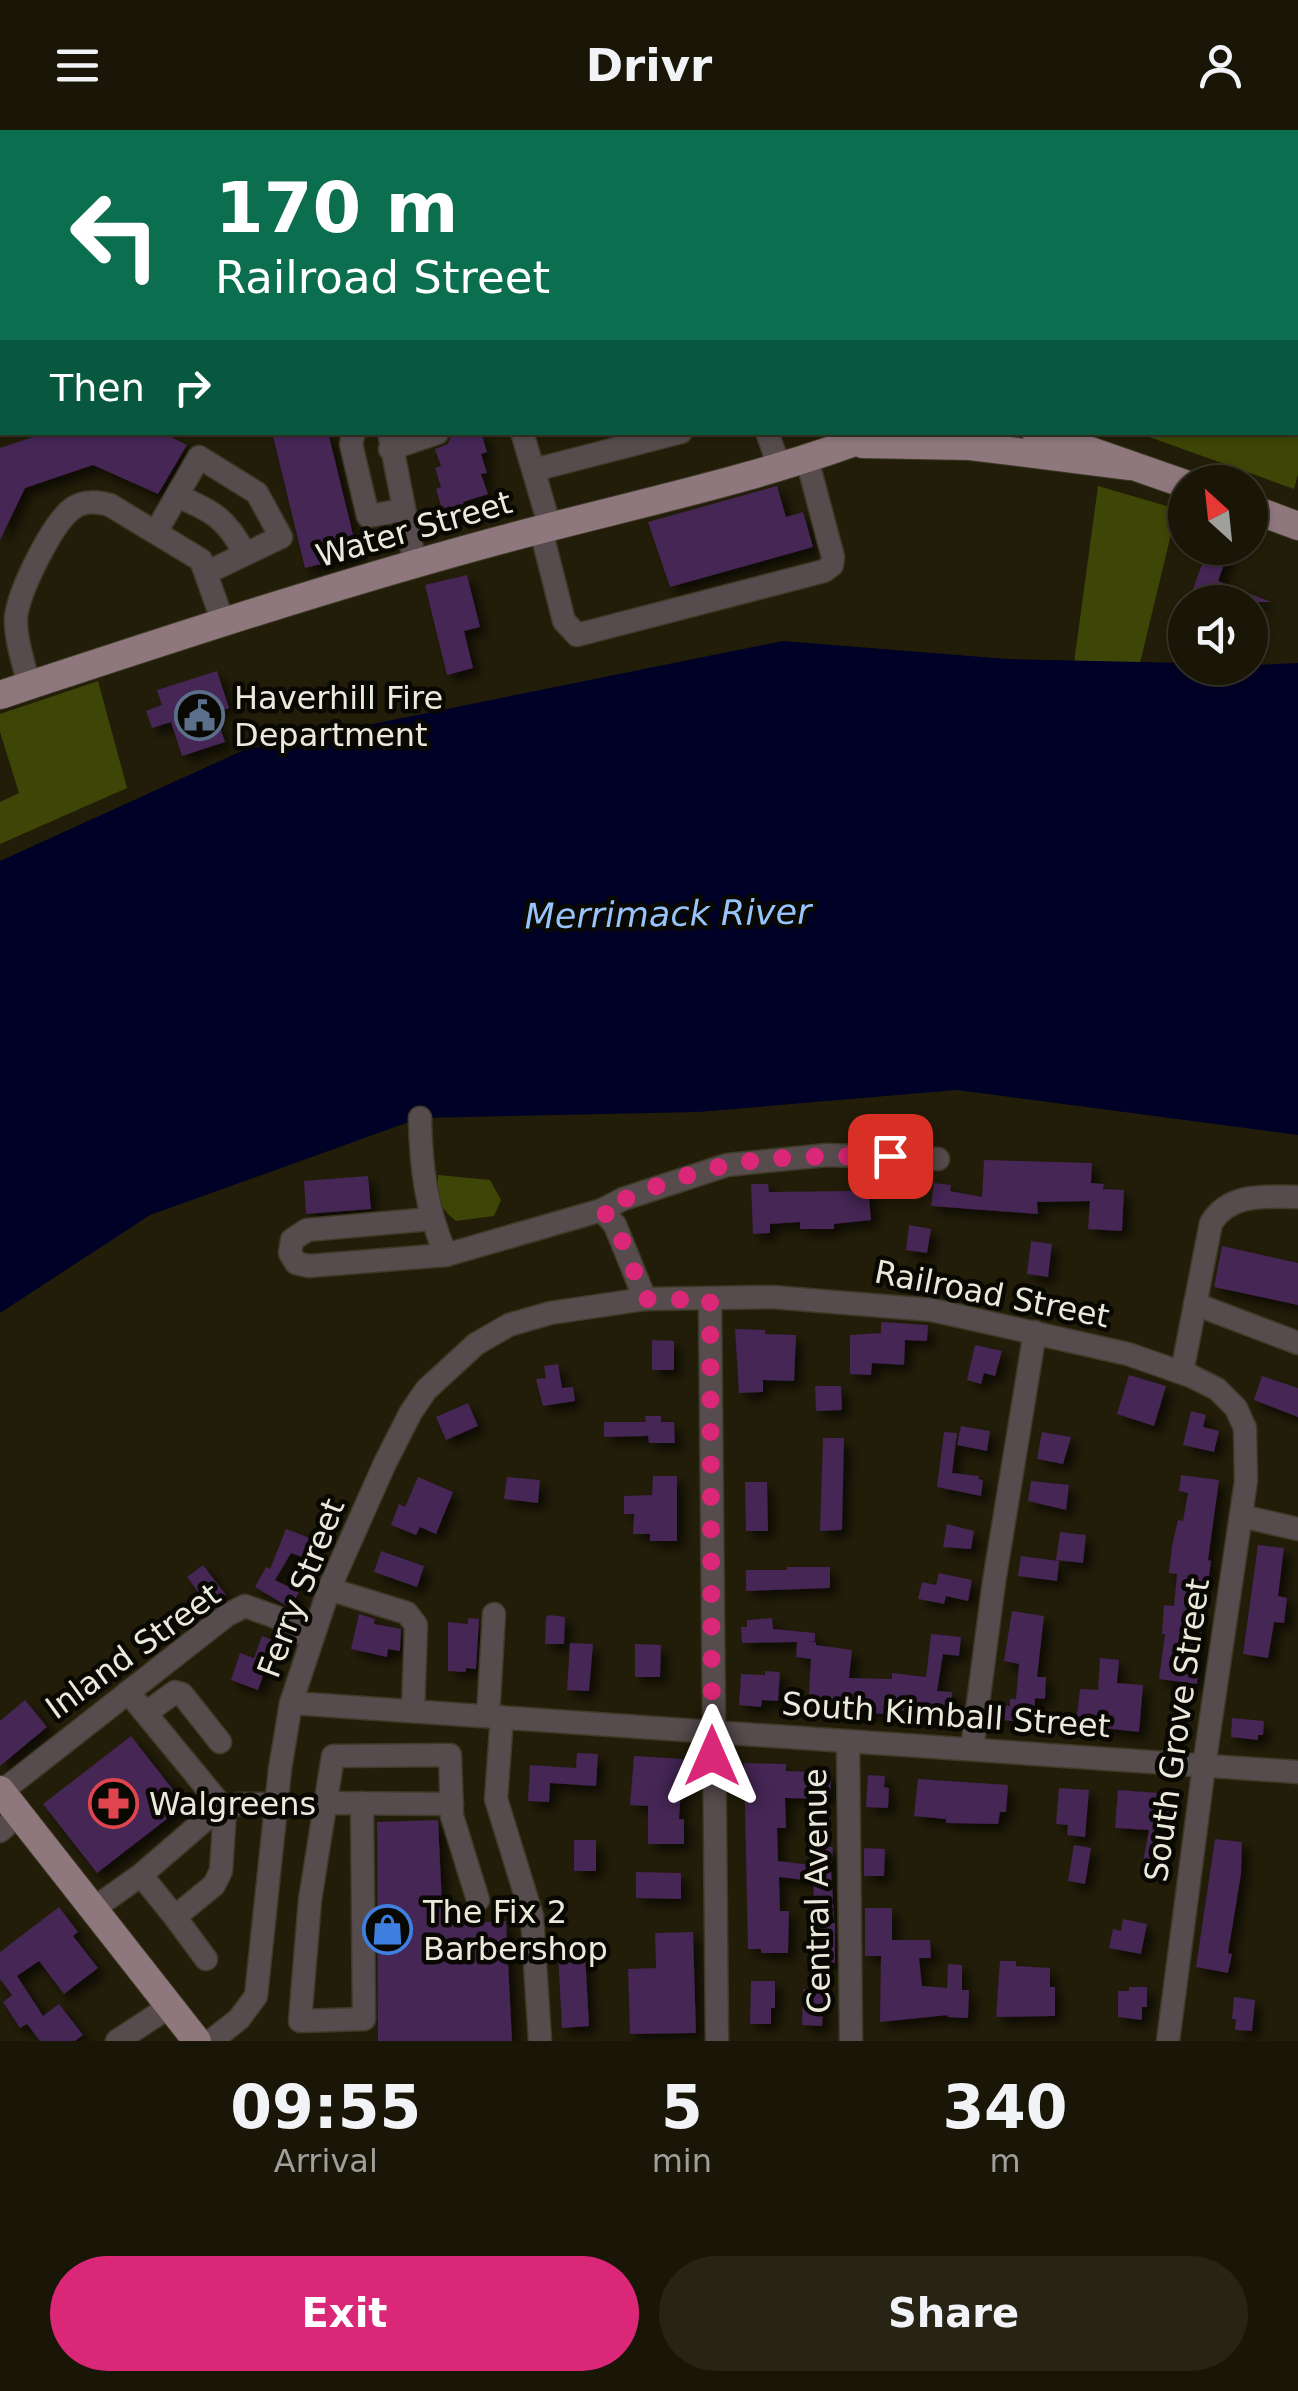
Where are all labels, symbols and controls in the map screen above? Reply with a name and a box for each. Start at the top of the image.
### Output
icon: menu [50,38,105,93]
icon: person [1193,38,1248,93]
text: Drivr [586,39,712,92]
text: 170 m [215,167,458,249]
icon: left [50,170,180,300]
text: Railroad Street [215,251,550,304]
icon: right [165,360,220,415]
text: Then [50,366,145,410]
north arrow [1168,465,1268,565]
map controls [1168,465,1268,685]
street label: Water Street [312,483,516,575]
button: sound [1168,585,1268,685]
place label: Haverhill Fire Department [234,679,443,754]
public building icon: Haverhill Fire Department [173,690,225,742]
water label: Merrimack River [524,891,814,937]
pin [848,1114,933,1199]
icon: arrive [863,1129,918,1184]
street label: Railroad Street [871,1253,1113,1335]
street label: Ferry Street [249,1493,353,1683]
street label: Inland Street [38,1575,228,1727]
street label: South Grove Street [1137,1576,1217,1884]
street label: South Kimball Street [780,1685,1112,1745]
position arrow [660,1704,764,1808]
street label: Central Avenue [796,1768,838,2014]
pharmacy icon: Walgreens [88,1778,140,1830]
place label: Walgreens [149,1785,316,1823]
place label: The Fix 2 Barbershop [422,1893,608,1968]
shop icon: The Fix 2 Barbershop [362,1904,414,1956]
text: 09:55 [230,2072,421,2142]
text: 5 [661,2072,703,2142]
text: 340 [942,2072,1068,2142]
text: Arrival [274,2142,378,2180]
text: min [652,2142,712,2180]
text: m [989,2142,1021,2180]
button: Exit [50,2256,639,2371]
button: Share [659,2256,1248,2371]

